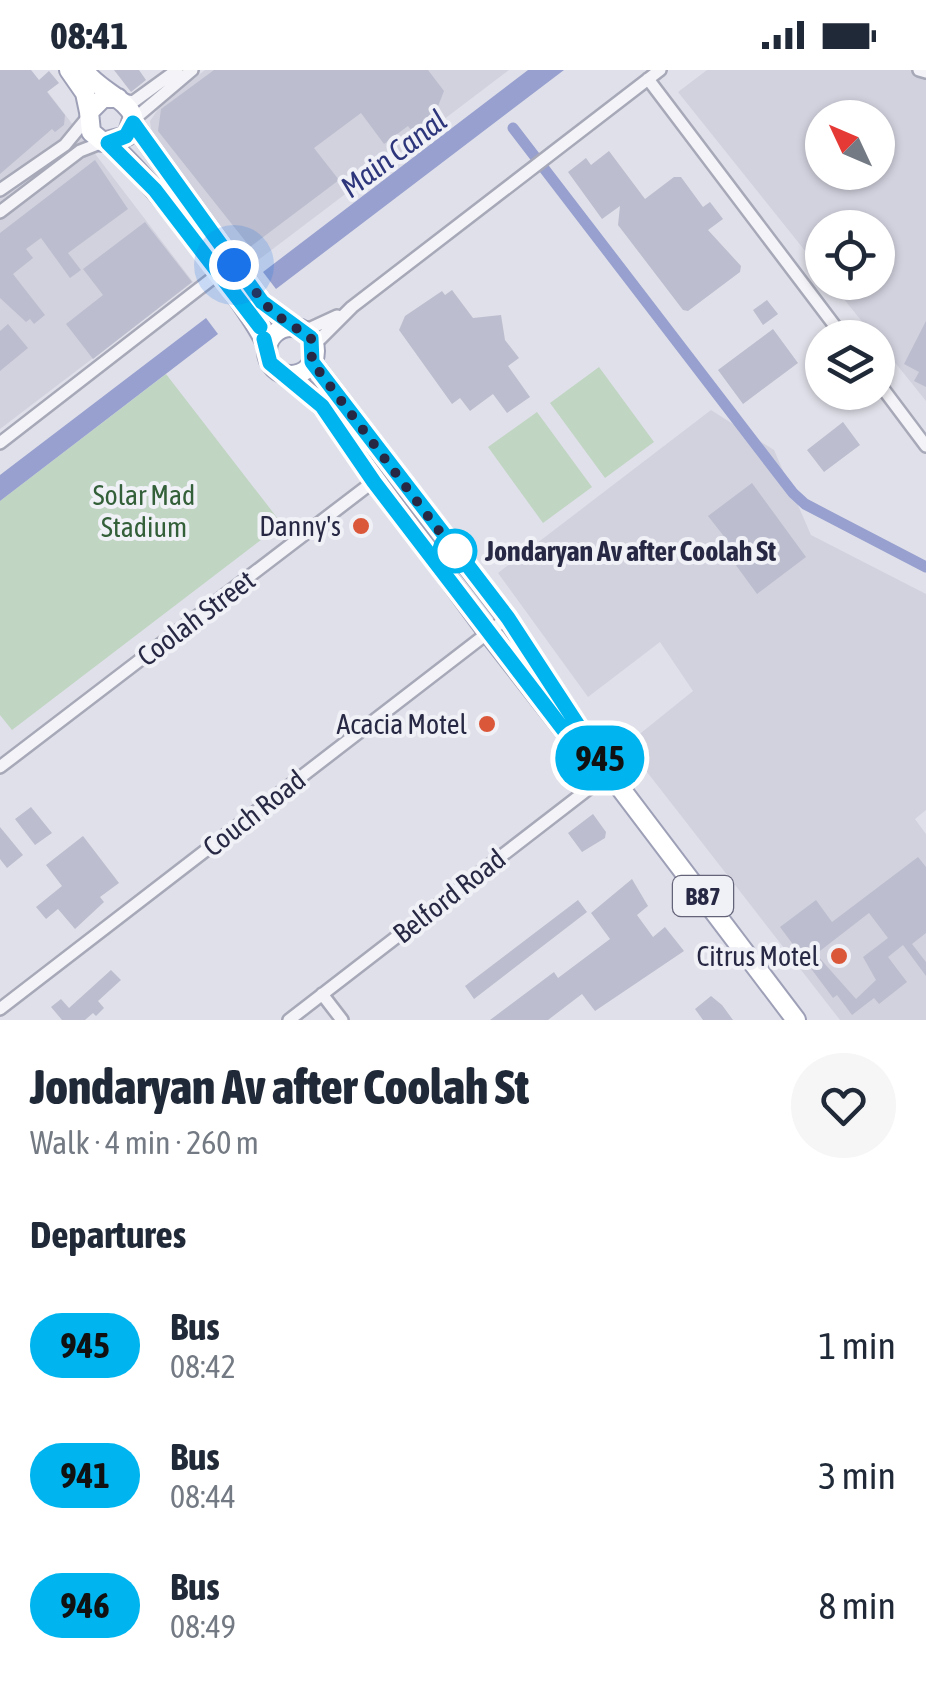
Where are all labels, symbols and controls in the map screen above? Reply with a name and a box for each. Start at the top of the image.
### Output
text: 08:41 [50,14,128,57]
north arrow [805,100,895,190]
map controls [805,100,895,410]
water label: Main Canal [334,102,453,204]
button: locate [805,210,895,300]
your location [209,240,259,290]
button: layers [805,320,895,410]
park label: Solar Mad Stadium [93,479,195,543]
place label: Danny's [259,510,341,542]
marker: Danny's [350,515,372,537]
marker: Jondaryan Av after Coolah St [434,530,476,572]
place label: Jondaryan Av after Coolah St [484,535,776,567]
street label: Coolah Street [131,564,261,672]
place label: Acacia Motel [336,708,468,740]
marker: Acacia Motel [476,713,498,735]
line badge: 945 [542,726,658,790]
text: 945 [575,738,625,778]
street label: Couch Road [197,763,311,863]
street label: Belford Road [387,842,511,950]
road number: B87 [673,876,733,916]
place label: Citrus Motel [697,940,820,972]
marker: Citrus Motel [828,945,850,967]
button: heart [791,1053,896,1158]
text: Jondaryan Av after Coolah St [30,1059,529,1114]
text: Walk · 4 min · 260 m [30,1124,259,1161]
text: Departures [30,1213,186,1256]
text: Bus [170,1305,220,1348]
text: 1 min [818,1324,896,1367]
text: 945 [60,1325,110,1365]
text: 08:42 [170,1348,236,1385]
text: Bus [170,1435,220,1478]
text: 3 min [818,1454,896,1497]
text: 941 [60,1455,110,1495]
text: 08:44 [170,1478,236,1515]
text: Bus [170,1565,220,1608]
text: 8 min [818,1584,896,1627]
text: 946 [60,1585,110,1625]
text: 08:49 [170,1608,236,1645]

